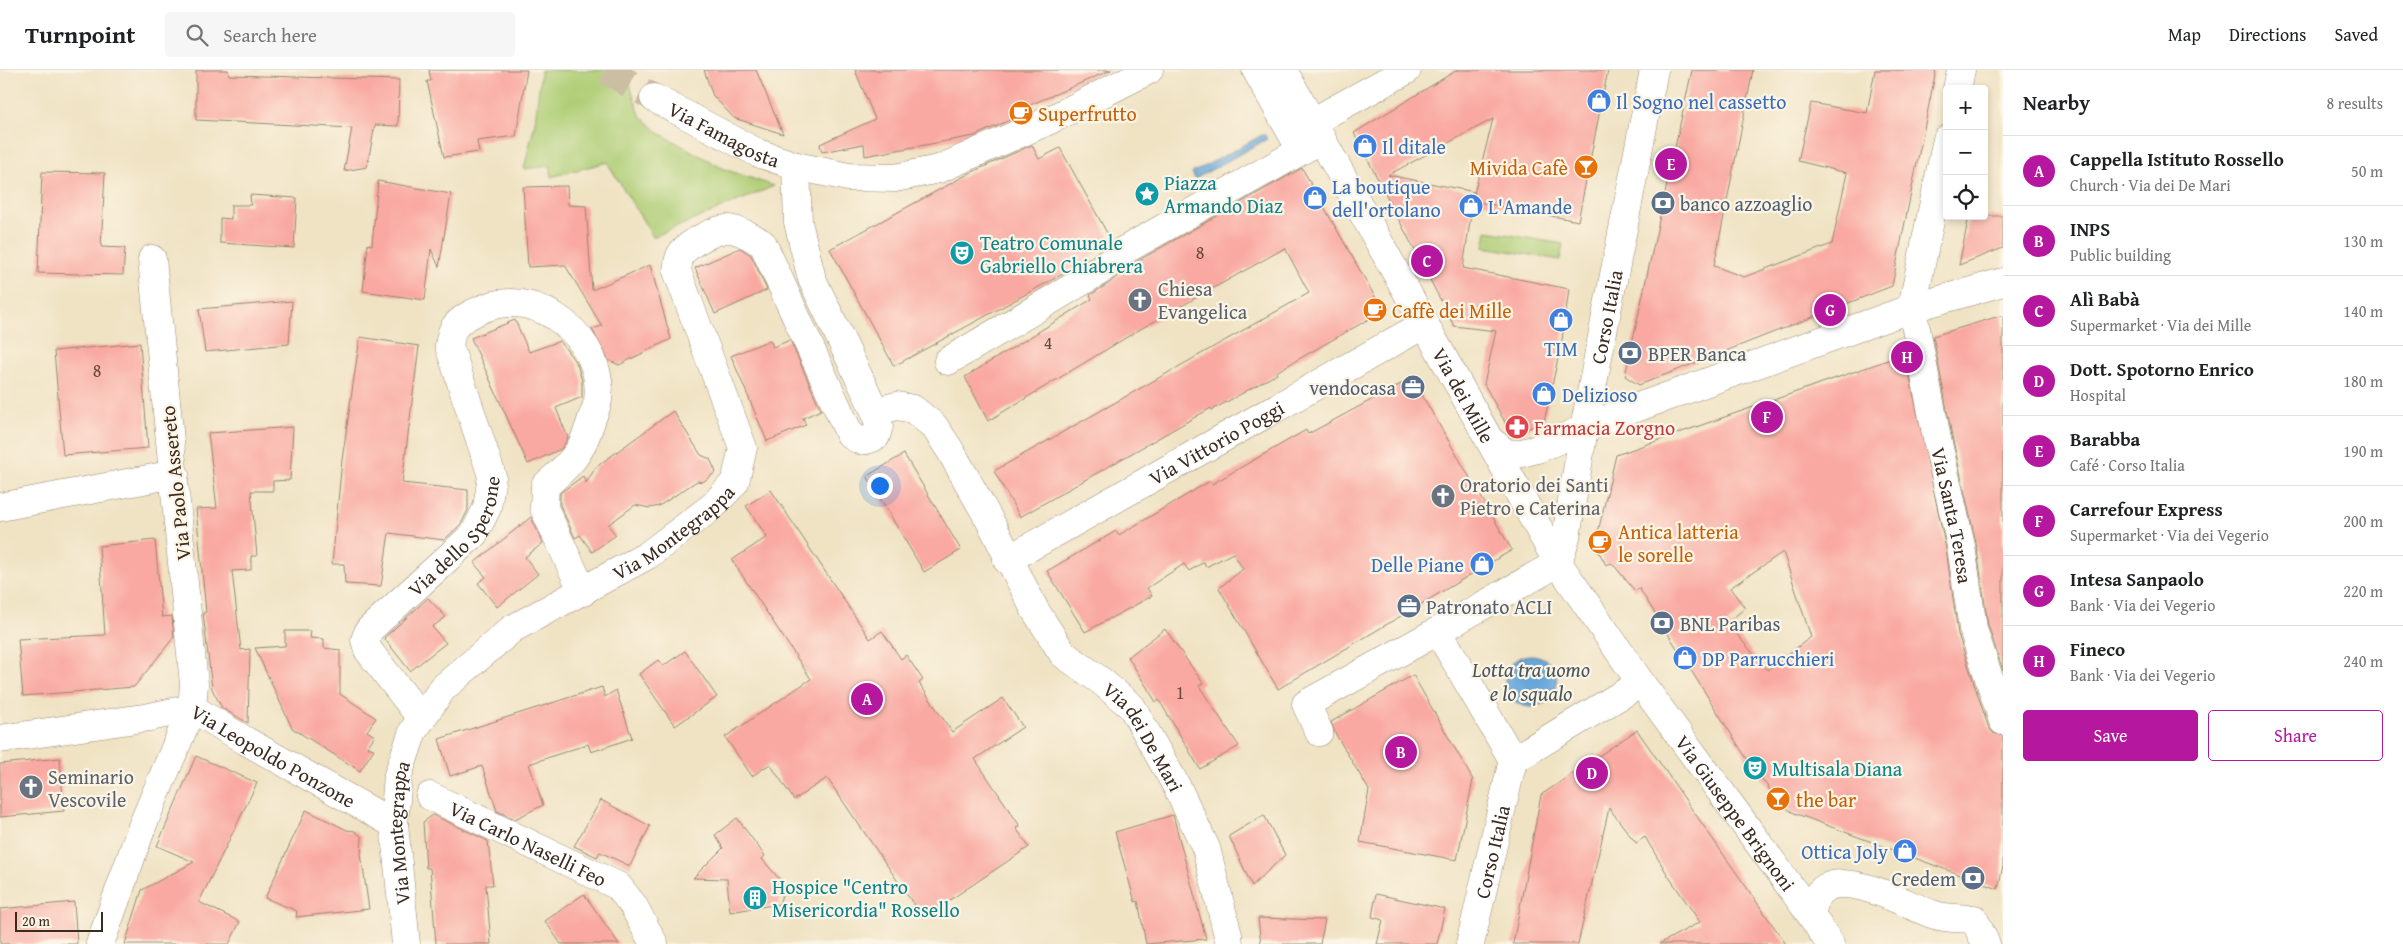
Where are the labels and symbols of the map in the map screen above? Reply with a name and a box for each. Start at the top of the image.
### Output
place label: Il Sogno nel cassetto [1616,87,1786,116]
shop icon: Il Sogno nel cassetto [1586,88,1612,114]
street label: Via Famagosta [663,94,784,174]
place label: Superfrutto [1038,99,1137,128]
cafe icon: Superfrutto [1008,100,1034,126]
place label: Il ditale [1382,132,1446,161]
shop icon: Il ditale [1352,133,1378,159]
pin: E [1655,145,1687,183]
place label: Mivida Cafè [1470,153,1568,182]
bar icon: Mivida Cafè [1573,154,1599,180]
place label: Piazza Armando Diaz [1164,168,1283,220]
place label: La boutique dell'ortolano [1332,172,1441,224]
place icon: Piazza Armando Diaz [1134,181,1160,207]
shop icon: La boutique dell'ortolano [1302,185,1328,211]
place label: banco azzoaglio [1680,189,1813,218]
bank icon: banco azzoaglio [1650,190,1676,216]
place label: L'Amande [1488,192,1572,221]
shop icon: L'Amande [1458,193,1484,219]
place label: Teatro Comunale Gabriello Chiabrera [980,228,1144,280]
house number: 8 [1196,239,1204,266]
theatre icon: Teatro Comunale Gabriello Chiabrera [949,240,975,266]
pin: C [1411,242,1443,280]
street label: Corso Italia [1583,267,1629,366]
place label: Chiesa Evangelica [1158,274,1248,326]
church icon: Chiesa Evangelica [1127,287,1153,313]
pin: G [1814,291,1846,329]
place label: Caffè dei Mille [1392,296,1512,325]
cafe icon: Caffè dei Mille [1362,297,1388,323]
shop icon: TIM [1548,307,1574,333]
house number: 4 [1044,329,1052,356]
place label: TIM [1544,334,1578,363]
pin: H [1891,338,1923,376]
place label: BPER Banca [1648,339,1747,368]
bank icon: BPER Banca [1617,340,1643,366]
street label: Via dei Mille [1426,342,1503,448]
house number: 8 [93,357,101,384]
place label: vendocasa [1309,373,1397,402]
office icon: vendocasa [1400,374,1426,400]
place label: Delizioso [1562,380,1637,409]
shop icon: Delizioso [1531,381,1557,407]
street label: Via Vittorio Poggi [1143,392,1289,492]
pin: F [1751,398,1783,436]
street label: Via Paolo Assereto [152,404,198,562]
place label: Farmacia Zorgno [1534,413,1675,442]
pharmacy icon: Farmacia Zorgno [1504,414,1530,440]
street label: Via Santa Teresa [1925,444,1981,586]
place label: Oratorio dei Santi Pietro e Caterina [1460,470,1609,522]
your location [867,473,893,499]
street label: Via dello Sperone [401,474,506,603]
street label: Via Montegrappa [607,477,741,586]
church icon: Oratorio dei Santi Pietro e Caterina [1430,483,1456,509]
place label: Antica latteria le sorelle [1618,517,1739,569]
cafe icon: Antica latteria le sorelle [1587,529,1613,555]
place label: Delle Piane [1371,550,1464,579]
shop icon: Delle Piane [1469,551,1495,577]
place label: Patronato ACLI [1426,592,1552,621]
office icon: Patronato ACLI [1396,593,1422,619]
place label: BNL Paribas [1680,609,1780,638]
bank icon: BNL Paribas [1649,610,1675,636]
place label: DP Parrucchieri [1702,644,1835,673]
shop icon: DP Parrucchieri [1672,645,1698,671]
water label: Lotta tra uomo e lo squalo [1471,654,1590,709]
street label: Via dei De Mari [1097,674,1192,797]
house number: 1 [1176,679,1184,706]
pin: A [851,680,883,718]
street label: Via Leopoldo Ponzone [186,696,361,814]
street label: Via Giuseppe Brignoni [1669,729,1803,897]
pin: B [1385,733,1417,771]
pin: D [1576,754,1608,792]
place label: Multisala Diana [1772,754,1903,783]
theatre icon: Multisala Diana [1742,755,1768,781]
street label: Via Montegrappa [379,756,417,906]
place label: Seminario Vescovile [48,762,134,814]
church icon: Seminario Vescovile [18,774,44,800]
place label: the bar [1796,785,1856,814]
bar icon: the bar [1765,786,1791,812]
street label: Via Carlo Naselli Feo [445,793,612,893]
street label: Corso Italia [1467,801,1517,901]
place label: Ottica Joly [1801,837,1888,866]
shop icon: Ottica Joly [1892,838,1918,864]
place label: Credem [1891,864,1957,893]
bank icon: Credem [1960,865,1986,891]
place label: Hospice "Centro Misericordia" Rossello [772,872,960,924]
building icon: Hospice "Centro Misericordia" Rossello [742,885,768,911]
scale bar [15,909,102,932]

